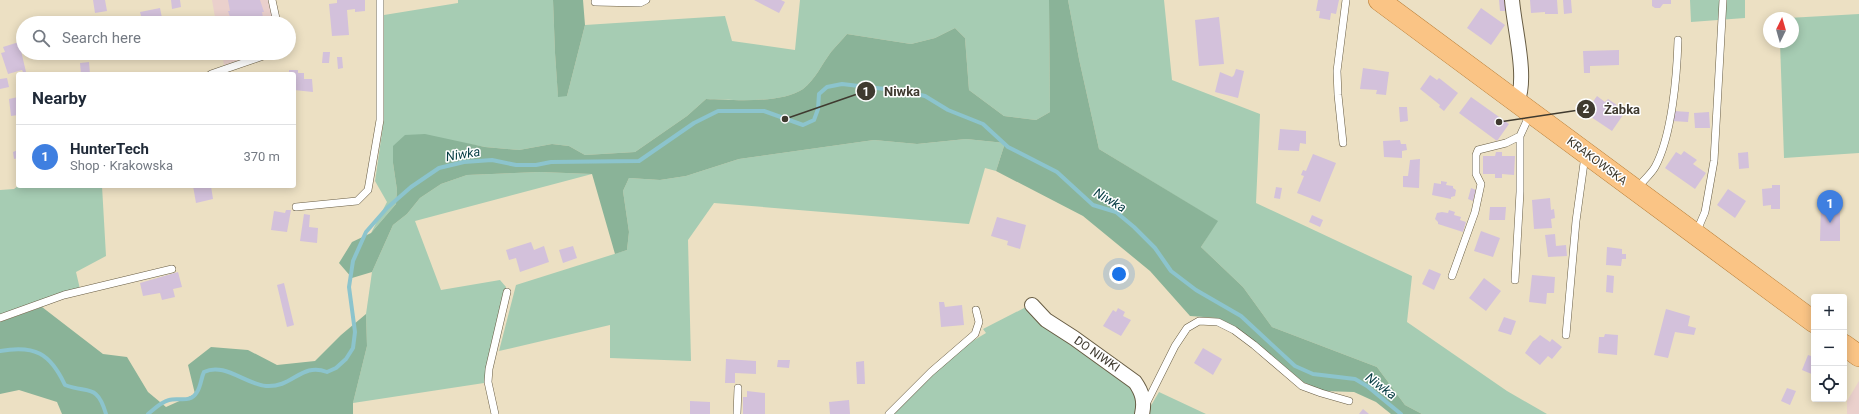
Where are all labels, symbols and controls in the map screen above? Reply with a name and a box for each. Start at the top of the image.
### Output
north arrow [1763,12,1799,48]
search box [16,16,296,60]
icon: search [30,27,52,49]
text: Search here [62,29,141,47]
callout: Niwka [856,79,928,104]
text: Niwka [884,84,920,99]
text: 1 [863,85,869,99]
text: Nearby [32,88,87,108]
callout: Żabka [1576,97,1648,122]
text: 2 [1583,102,1590,116]
text: Żabka [1604,102,1640,117]
street label: KRAKOWSKA [1564,134,1630,188]
text: HunterTech [70,140,149,158]
water label: Niwka [445,144,481,164]
text: 1 [41,149,49,164]
text: 370 m [243,149,280,164]
text: Shop · Krakowska [70,158,173,173]
water label: Niwka [1091,185,1129,215]
pin: 1 [1817,190,1843,223]
your location [1109,264,1129,284]
map controls [1811,294,1847,402]
button: + [1811,294,1847,330]
button: − [1811,330,1847,366]
street label: DO NIWKI [1072,333,1122,375]
button: locate [1811,366,1847,402]
water label: Niwka [1363,370,1400,403]

